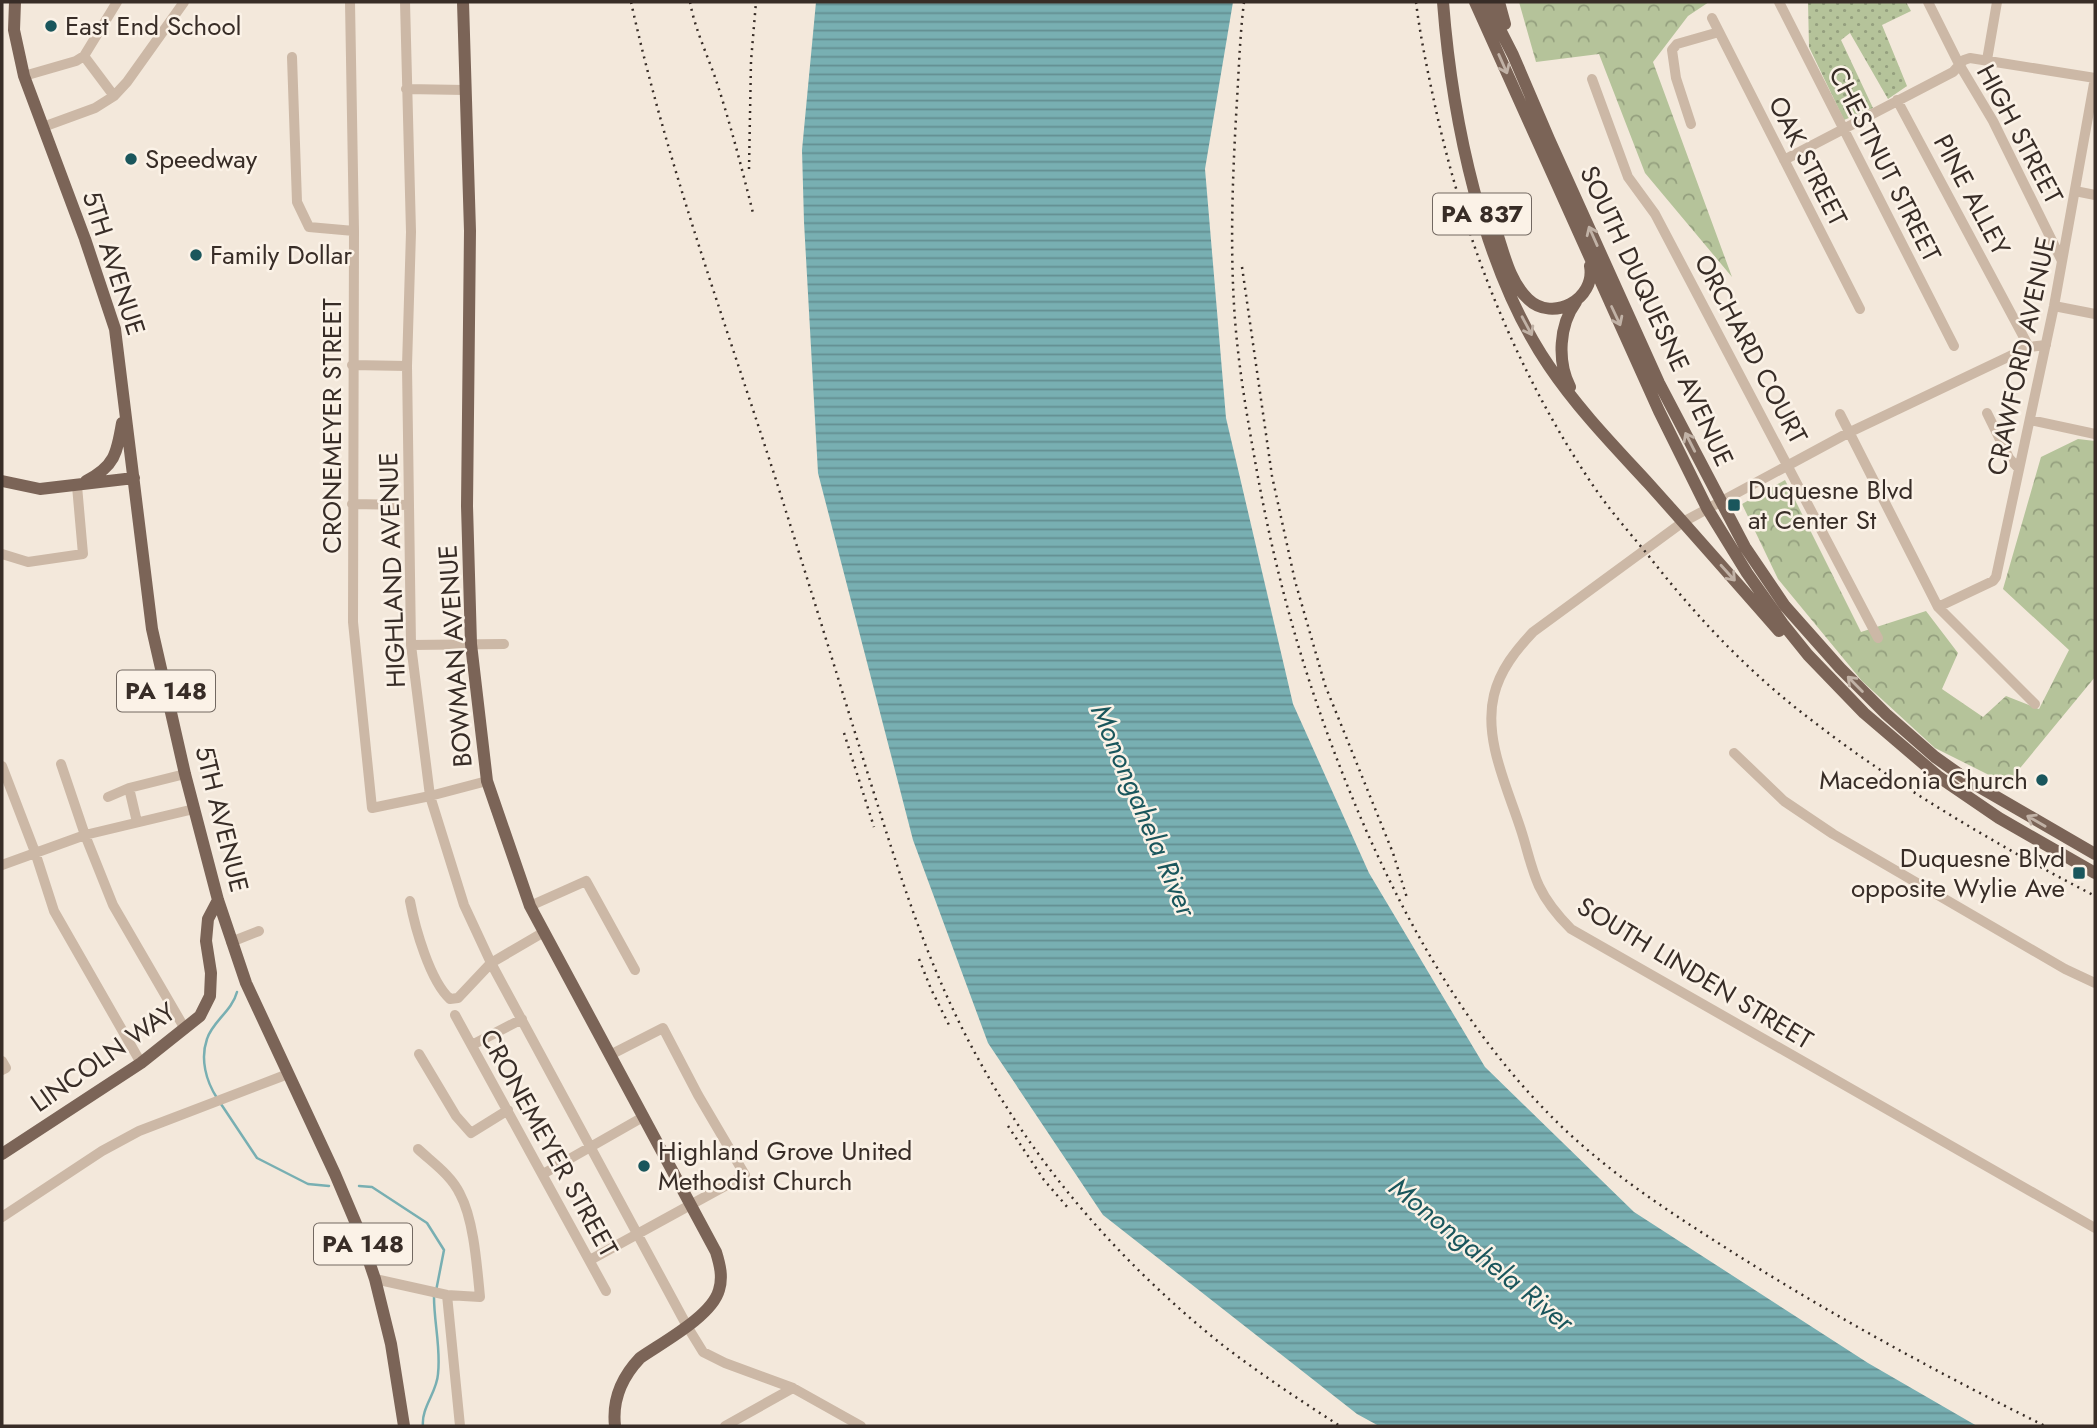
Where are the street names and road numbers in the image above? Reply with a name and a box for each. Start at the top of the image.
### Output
street label: HIGH STREET [1967,57,2073,211]
street label: CHESTNUT STREET [1819,60,1951,268]
street label: OAK STREET [1759,90,1857,232]
street label: PINE ALLEY [1924,128,2020,263]
street label: SOUTH DUQUESNE AVENUE [1570,159,1744,473]
street label: 5TH AVENUE [73,186,155,340]
road number: PA 837 [1433,194,1531,234]
street label: CRAWFORD AVENUE [1977,233,2065,479]
street label: ORCHARD COURT [1685,247,1817,451]
street label: CRONEMEYER STREET [313,298,351,554]
street label: HIGHLAND AVENUE [369,452,415,688]
street label: BOWMAN AVENUE [428,543,482,769]
road number: PA 148 [117,670,215,712]
street label: 5TH AVENUE [185,742,259,896]
street label: SOUTH LINDEN STREET [1570,887,1820,1059]
street label: LINCOLN WAY [23,993,184,1121]
street label: CRONEMEYER STREET [470,1022,628,1264]
road number: PA 148 [314,1224,412,1264]

